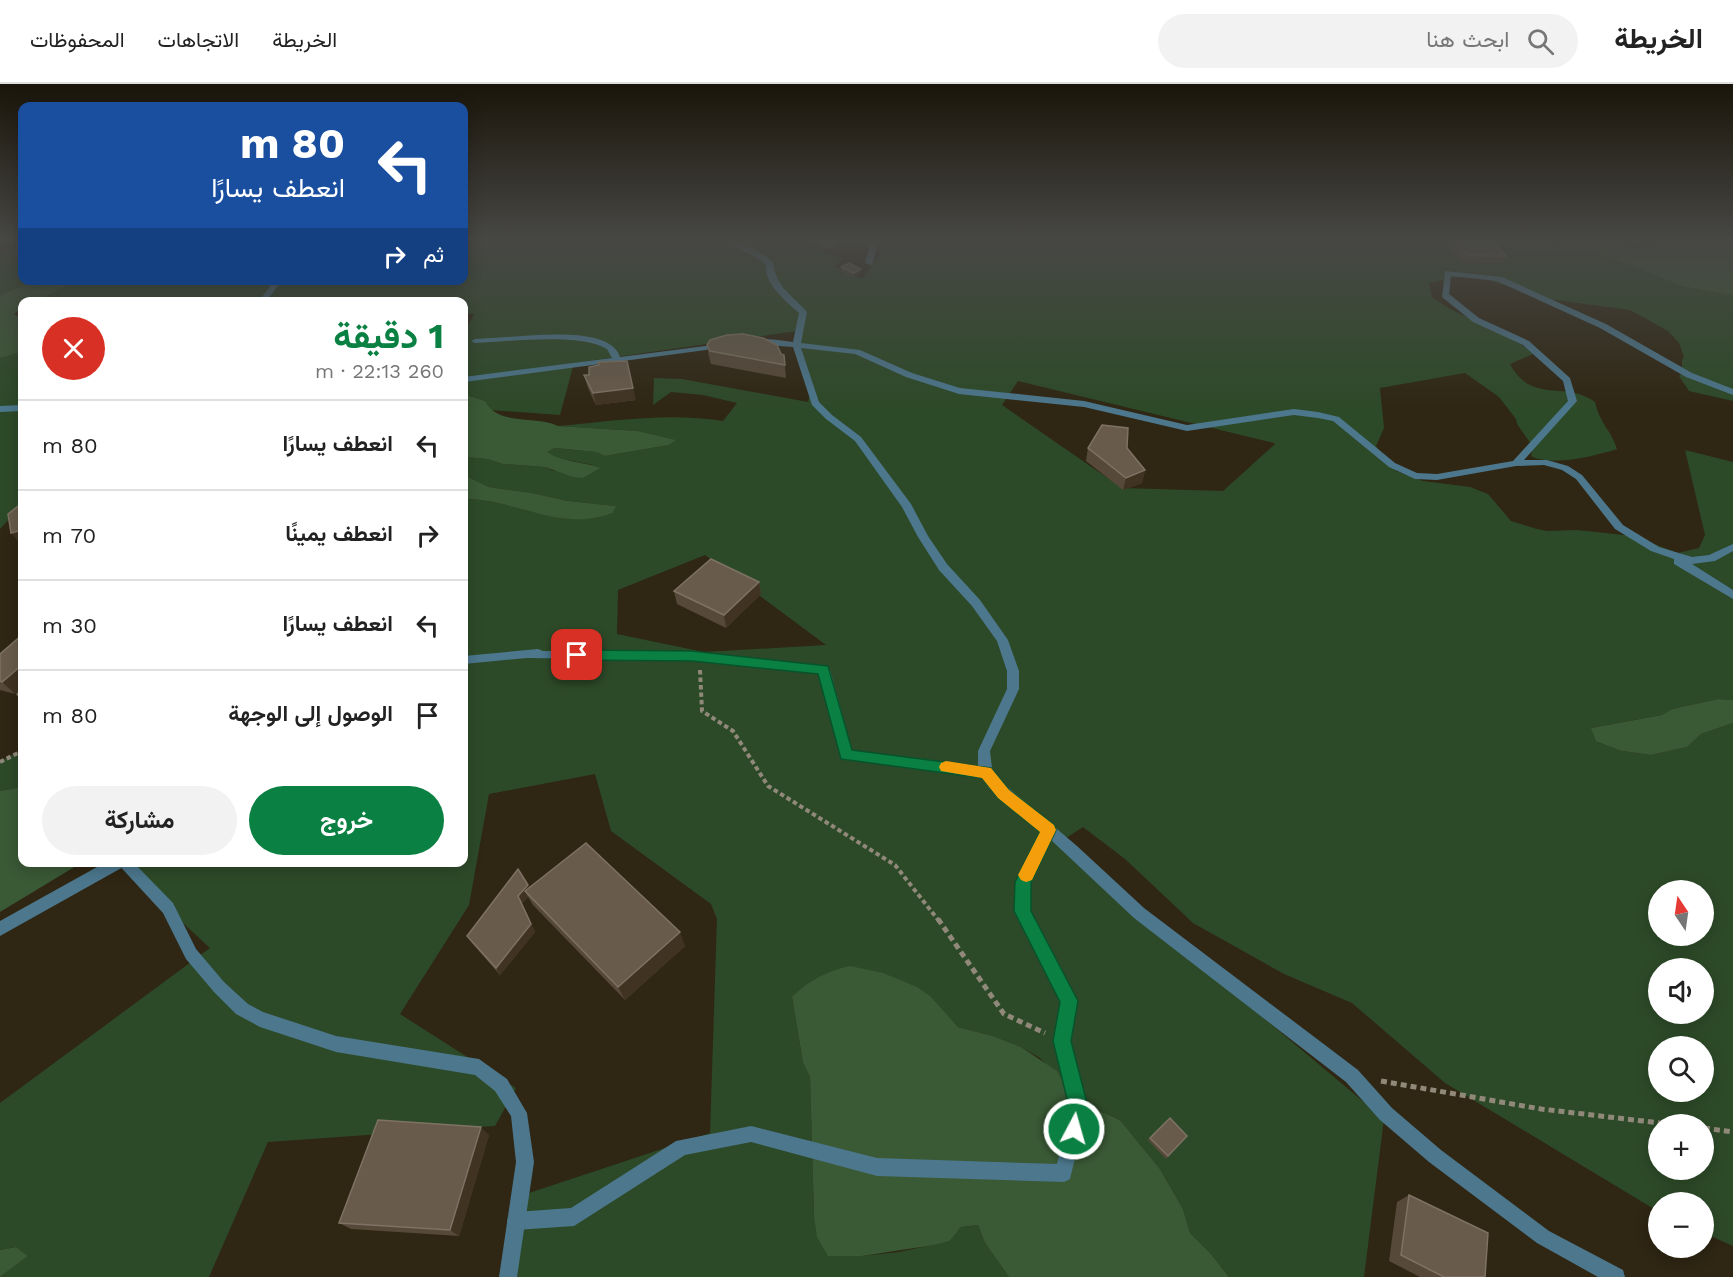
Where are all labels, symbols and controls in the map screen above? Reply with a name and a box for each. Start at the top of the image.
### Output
search box [1158,14,1578,68]
text: الخريطة [1614,22,1703,55]
icon: search [1524,25,1557,58]
text: المحفوظات [30,27,125,52]
text: الاتجاهات [158,27,239,52]
text: الخريطة [272,27,337,52]
text: ابحث هنا [1426,27,1509,52]
text: 80 m [240,119,345,168]
icon: left [366,126,444,204]
text: انعطف يسارًا [211,172,345,204]
icon: right [378,240,411,273]
text: ثم [423,242,444,267]
text: 1 دقيقة [333,315,444,357]
button: close [42,317,105,380]
text: 260 m · 22:13 [315,359,444,383]
icon: left [411,429,444,462]
text: انعطف يسارًا [283,431,393,456]
text: 80 m [42,433,98,458]
icon: right [411,519,444,552]
text: انعطف يمينًا [285,521,393,546]
text: 70 m [42,523,96,548]
icon: left [411,609,444,642]
text: انعطف يسارًا [283,611,393,636]
text: 30 m [42,613,97,638]
pin [551,629,602,680]
icon: arrive [560,638,593,671]
icon: arrive [411,699,444,732]
text: الوصول إلى الوجهة [228,701,393,726]
text: 80 m [42,703,98,728]
button: مشاركة [42,786,237,855]
button: خروج [249,786,444,855]
north arrow [1648,880,1714,946]
map controls [1648,880,1714,1258]
button: sound [1648,958,1714,1024]
button: search [1648,1036,1714,1102]
position arrow [1042,1097,1106,1161]
button: + [1648,1114,1714,1180]
button: − [1648,1192,1714,1258]

